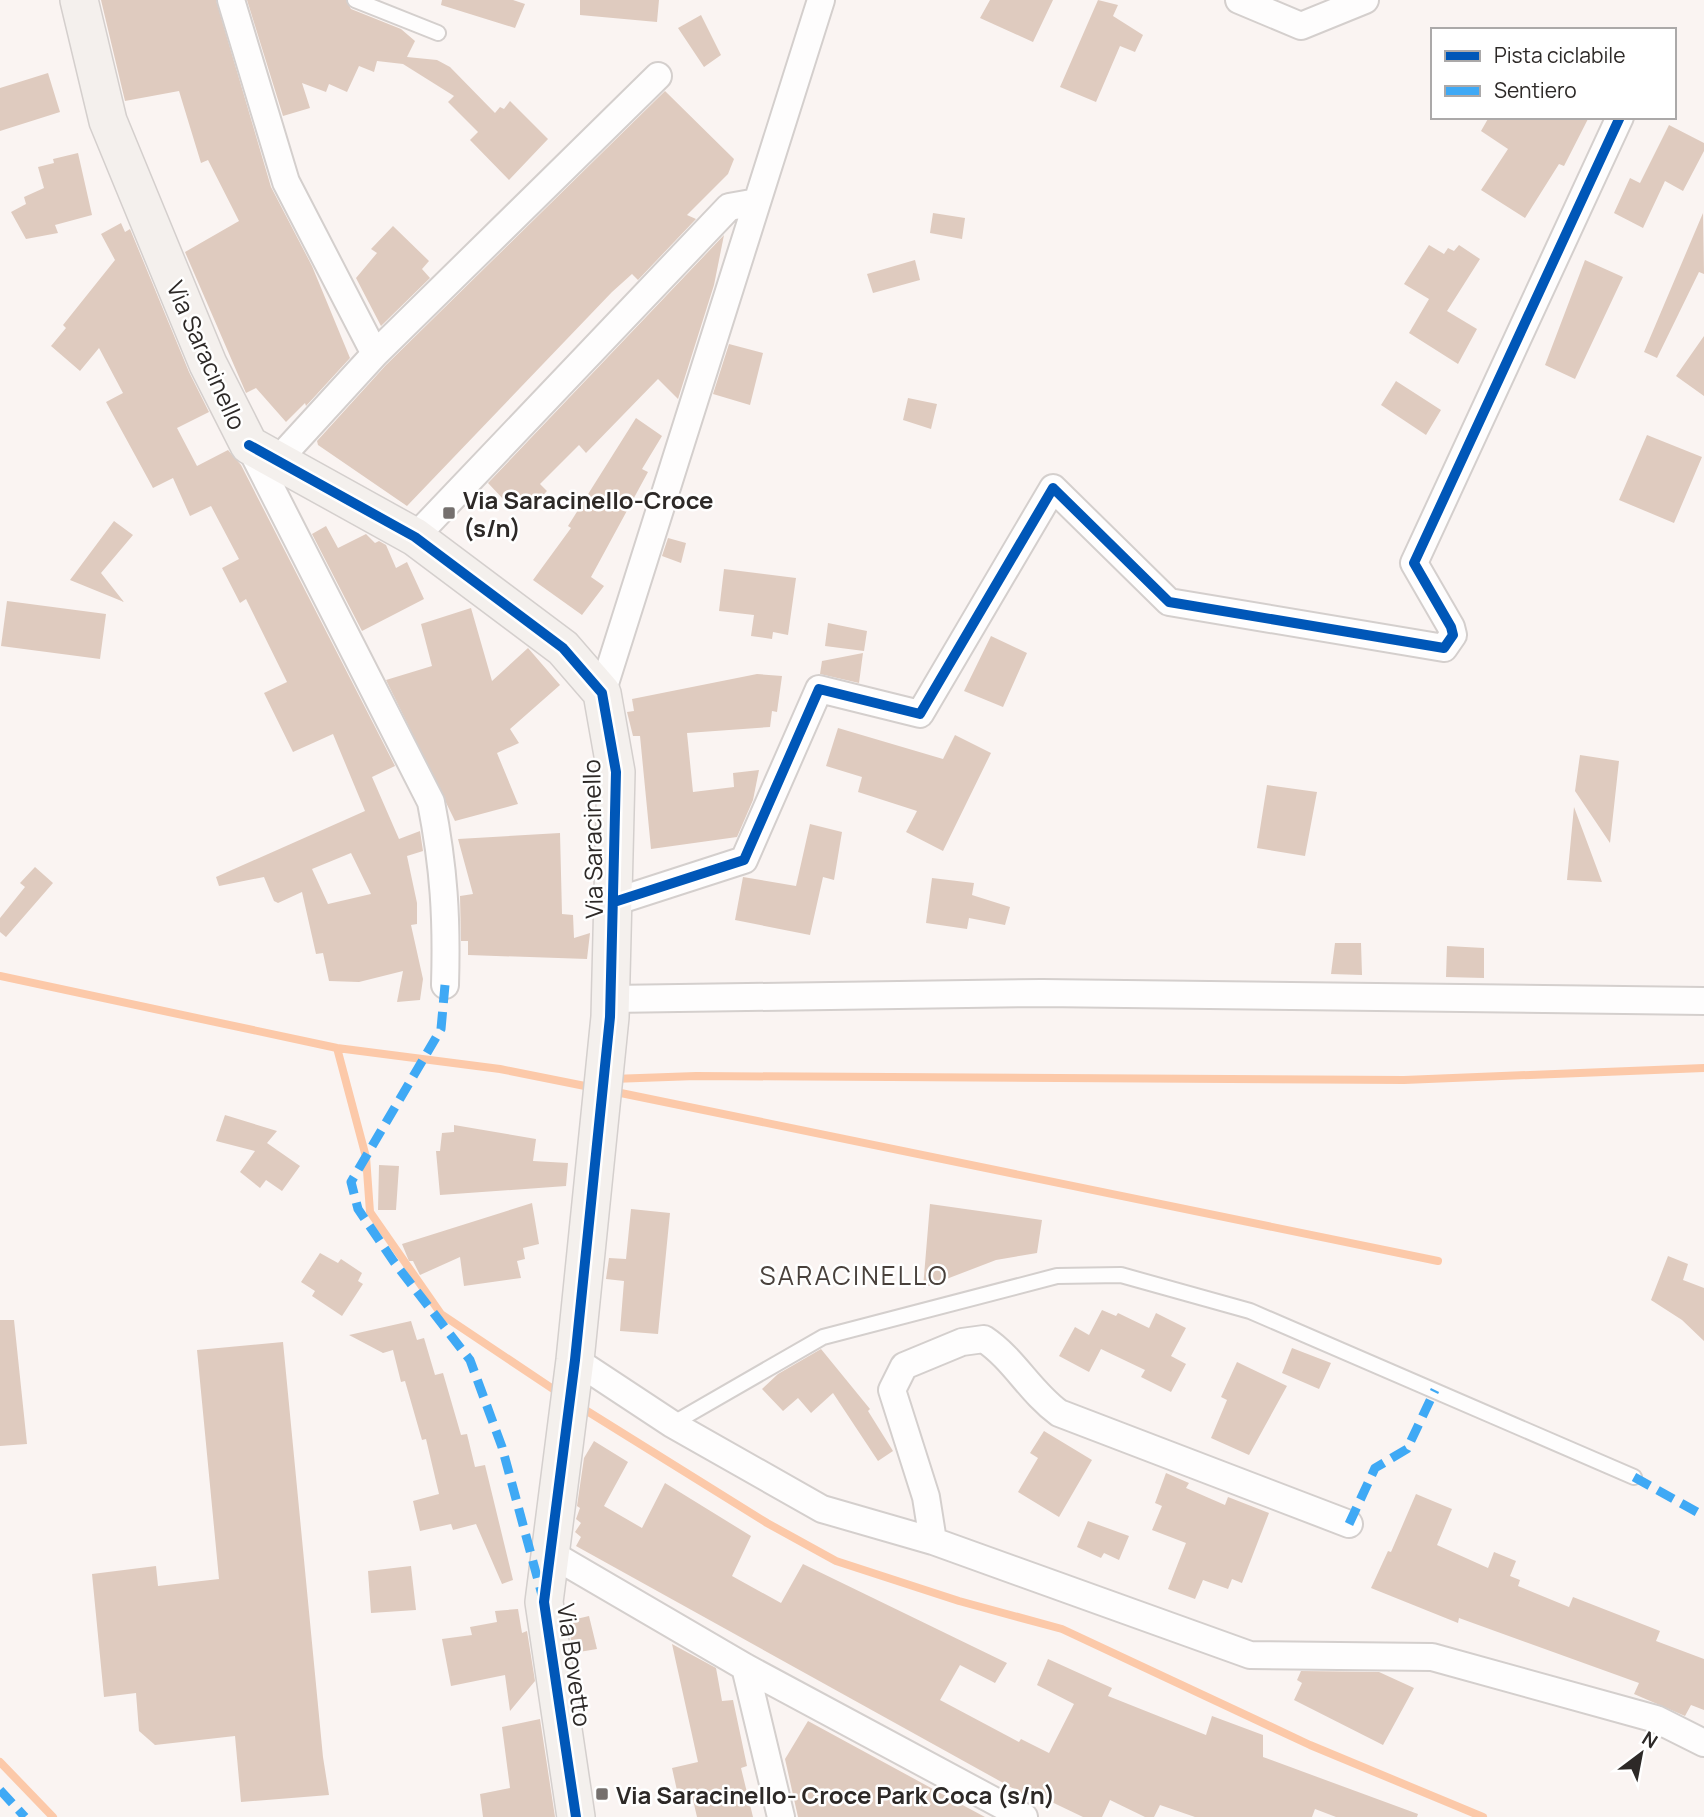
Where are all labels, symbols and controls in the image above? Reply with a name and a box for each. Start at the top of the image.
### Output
legend [1431,28,1676,119]
text: Pista ciclabile [1494,41,1626,69]
text: Sentiero [1494,76,1577,104]
street label: Via Saracinello [159,275,255,435]
place label: Via Saracinello-Croce (s/n) [463,483,714,544]
marker: Via Saracinello-Croce (s/n) [441,505,457,521]
street label: Via Saracinello [574,759,610,919]
district label: SARACINELLO [760,1257,948,1293]
street label: Via Bovetto [550,1601,600,1729]
north arrow [1606,1719,1676,1789]
text: N [1637,1725,1663,1754]
place label: Via Saracinello- Croce Park Coca (s/n) [616,1778,1055,1811]
marker: Via Saracinello- Croce Park Coca (s/n) [594,1786,610,1802]

